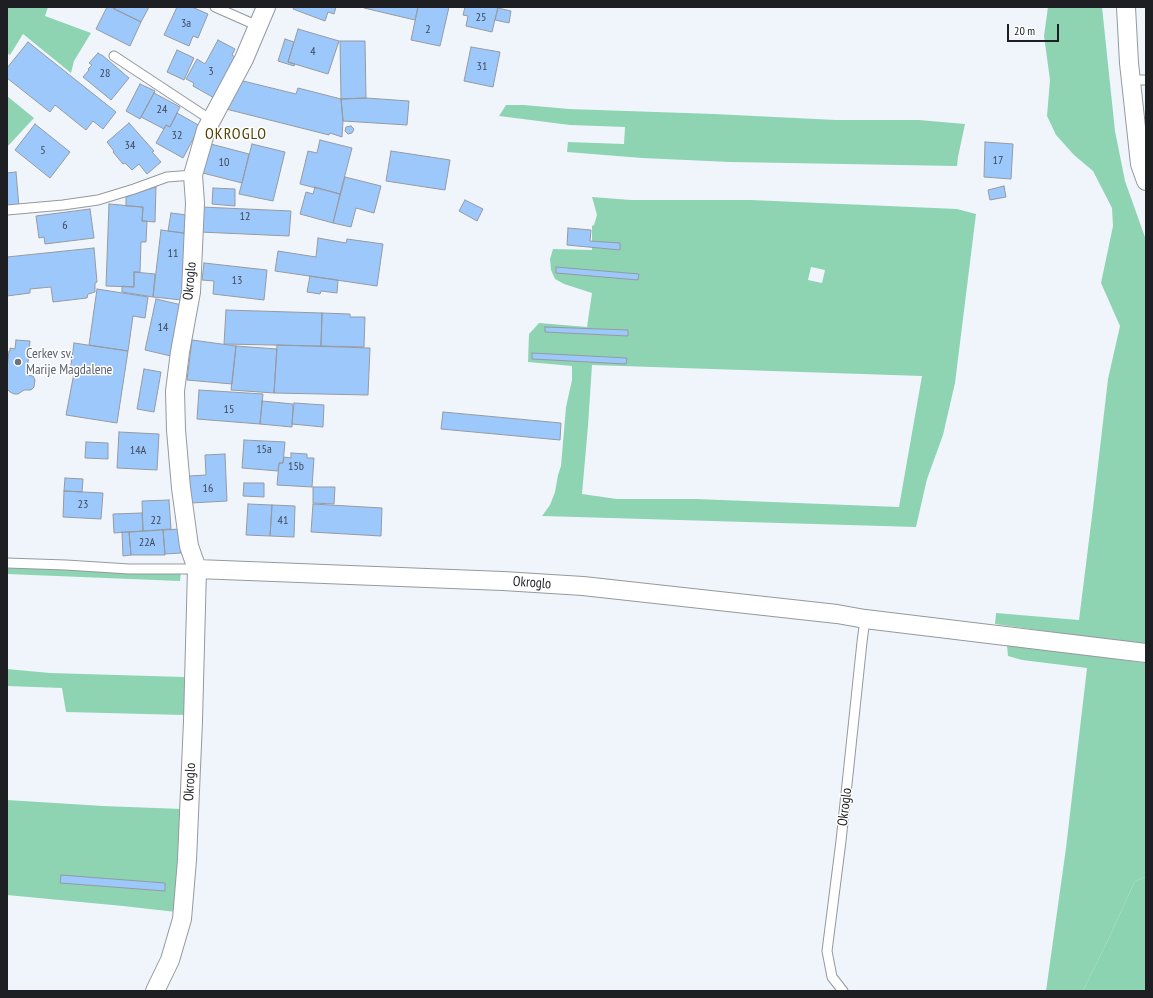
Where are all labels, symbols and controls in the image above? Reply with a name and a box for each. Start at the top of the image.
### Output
house number: 25 [476,11,486,25]
scale bar [1009,16,1061,42]
house number: 3a [181,17,191,31]
house number: 2 [425,23,431,37]
text: 20 m [1014,23,1035,38]
house number: 4 [310,45,316,59]
house number: 31 [477,60,487,74]
house number: 3 [208,65,214,79]
house number: 28 [100,67,110,81]
house number: 24 [157,103,167,117]
district label: OKROGLO [205,124,267,144]
house number: 32 [172,129,182,143]
house number: 34 [125,139,135,153]
house number: 5 [40,144,46,158]
house number: 17 [993,154,1003,168]
house number: 10 [219,156,229,170]
house number: 12 [240,210,250,224]
house number: 6 [62,219,68,233]
house number: 11 [168,247,178,261]
street label: Okroglo [180,261,200,301]
house number: 13 [232,274,242,288]
house number: 14 [158,321,168,335]
place label: Cerkev sv. Marije Magdalene [26,346,112,378]
marker: Cerkev sv. Marije Magdalene [13,357,23,367]
house number: 15 [224,403,234,417]
house number: 15a [256,443,272,457]
house number: 14A [130,444,146,458]
house number: 15b [288,460,304,474]
house number: 16 [203,482,213,496]
house number: 23 [78,498,88,512]
house number: 22 [151,514,161,528]
house number: 41 [278,514,288,528]
house number: 22A [139,536,155,550]
street label: Okroglo [512,573,552,593]
street label: Okroglo [181,762,199,802]
street label: Okroglo [834,787,856,827]

